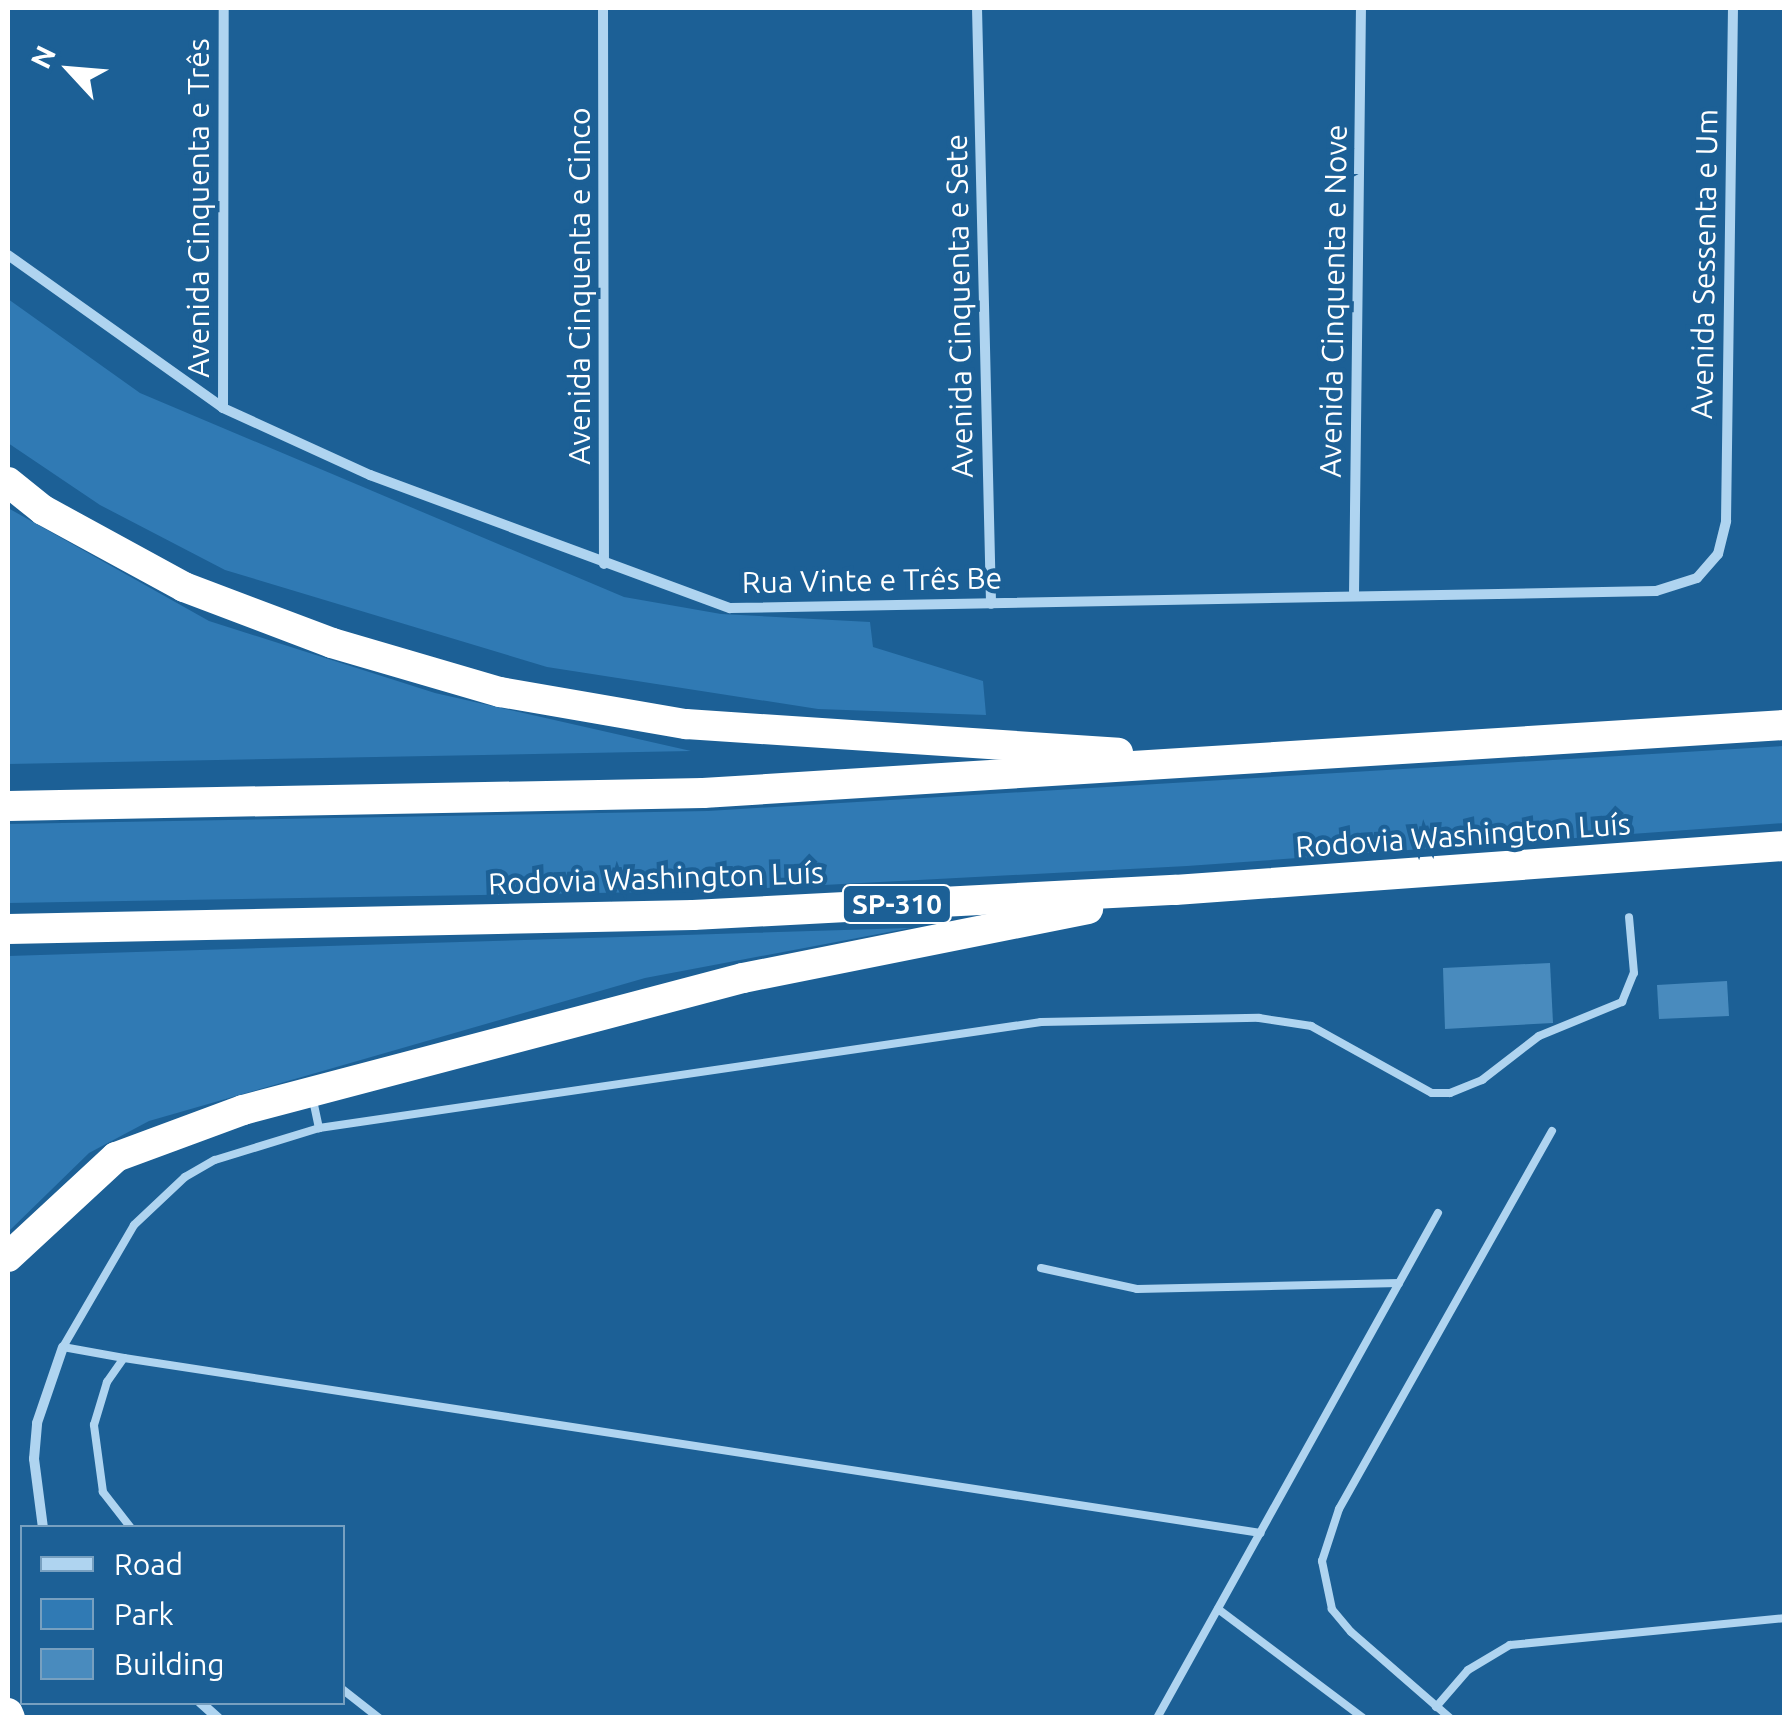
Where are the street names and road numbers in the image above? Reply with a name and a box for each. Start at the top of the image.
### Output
street label: Avenida Cinquenta e Três [180,38,216,378]
street label: Avenida Cinquenta e Cinco [561,107,597,465]
street label: Avenida Sessenta e Um [1683,109,1725,419]
street label: Avenida Cinquenta e Nove [1312,124,1354,478]
street label: Avenida Cinquenta e Sete [938,134,980,478]
street label: Rua Vinte e Três Be [742,560,1002,600]
street label: Rodovia Washington Luís [1294,805,1632,865]
street label: Rodovia Washington Luís [488,854,824,902]
road number: SP-310 [840,881,954,927]

